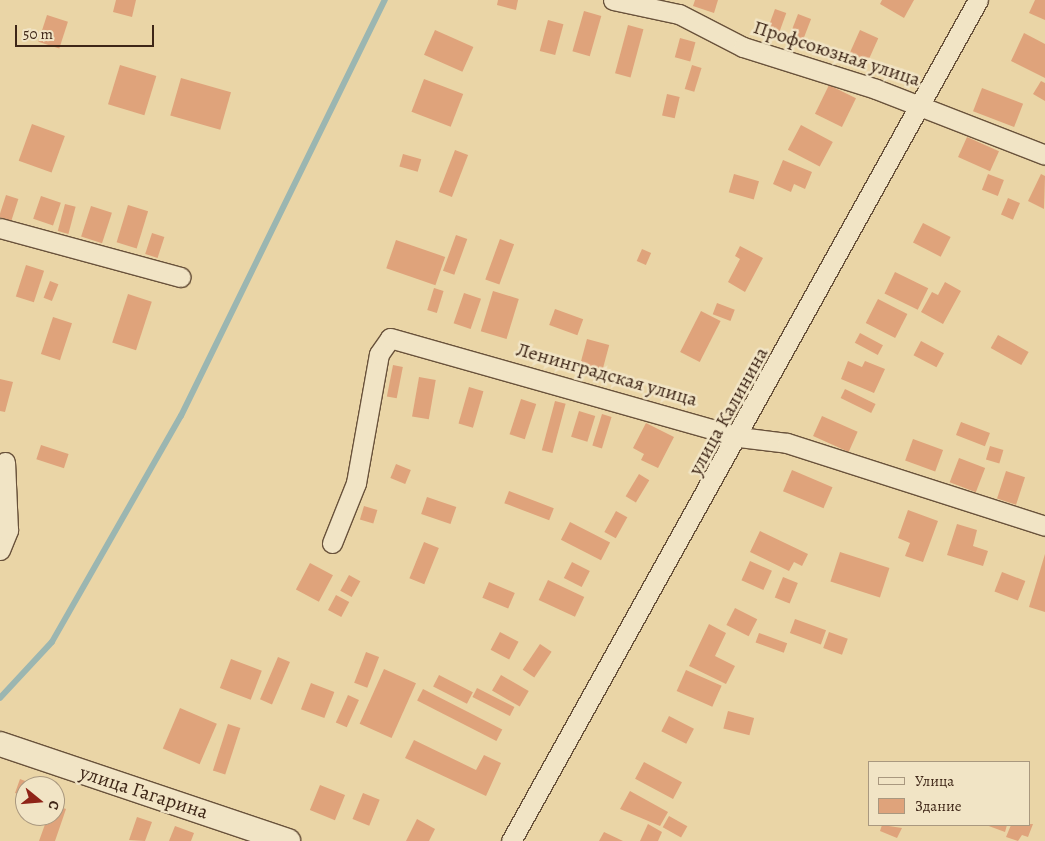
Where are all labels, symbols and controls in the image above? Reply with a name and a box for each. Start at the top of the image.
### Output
scale bar [18,15,156,47]
street label: Профсоюзная улица [750,15,924,91]
text: 50 m [23,24,53,44]
street label: Ленинградская улица [514,337,700,411]
street label: улица Калинина [683,343,773,479]
street label: улица Гагарина [77,760,211,824]
legend [868,761,1030,826]
text: Улица [915,771,954,791]
north arrow [15,776,65,826]
text: Здание [915,796,962,816]
text: С [44,798,64,812]

